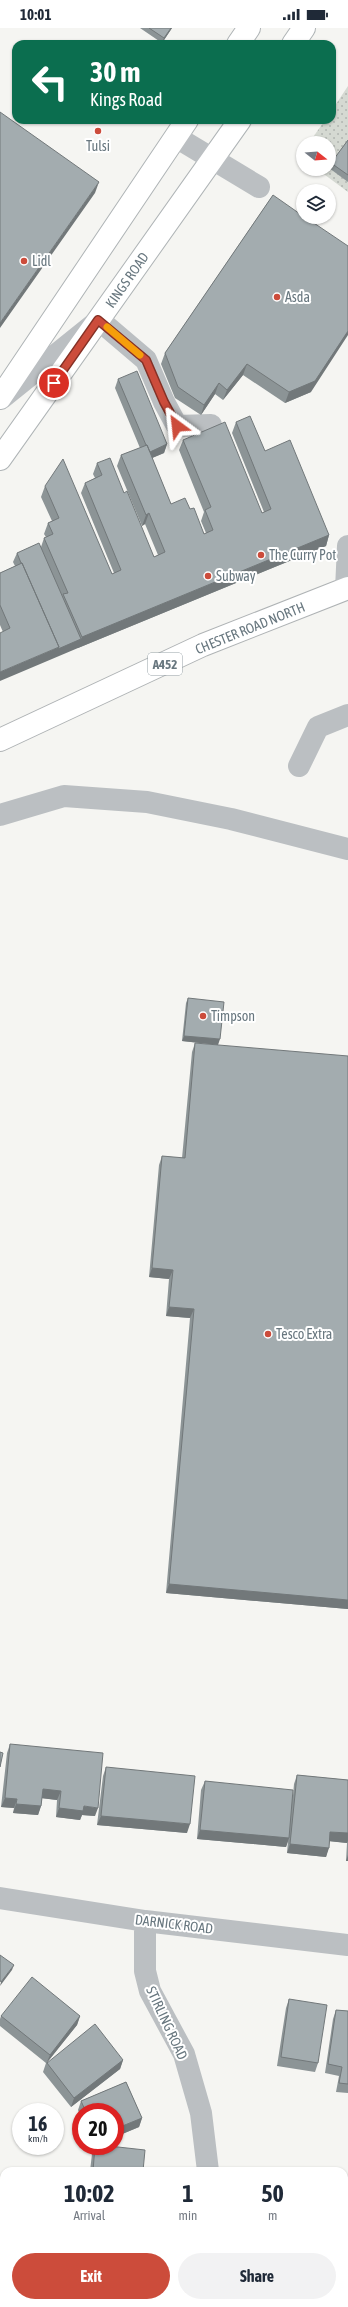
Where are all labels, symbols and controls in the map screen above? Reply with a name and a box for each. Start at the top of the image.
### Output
text: 10:01 [20,6,51,23]
icon: left [24,56,76,108]
text: 30 m [90,56,140,88]
text: Kings Road [90,89,163,110]
marker: Tulsi [93,126,103,136]
north arrow [296,136,336,176]
map controls [296,136,336,224]
place label: Tulsi [86,138,110,154]
button: layers [296,184,336,224]
street label: KINGS ROAD [102,249,152,311]
place label: Lidl [32,253,51,269]
marker: Lidl [19,256,29,266]
place label: Asda [285,289,310,305]
marker: Asda [272,292,282,302]
pin [37,366,71,400]
icon: arrive [43,372,65,394]
position arrow [156,405,198,447]
place label: The Curry Pot [269,547,336,563]
marker: The Curry Pot [256,550,266,560]
place label: Subway [216,568,256,584]
marker: Subway [203,571,213,581]
street label: CHESTER ROAD NORTH [193,599,307,657]
road number: A452 [148,653,182,675]
place label: Timpson [211,1008,255,1024]
marker: Timpson [198,1011,208,1021]
place label: Tesco Extra [276,1326,332,1342]
marker: Tesco Extra [263,1329,273,1339]
street label: DARNICK ROAD [134,1911,214,1937]
street label: STIRLING ROAD [143,1984,191,2062]
speed limit sign: 20 [72,2103,124,2155]
text: 16 [29,2112,47,2135]
text: km/h [28,2133,48,2144]
text: 10:02 [64,2180,114,2207]
text: 1 [182,2180,194,2207]
text: 50 [261,2180,284,2207]
text: Arrival [73,2208,105,2223]
text: min [179,2208,197,2223]
text: m [268,2208,277,2223]
button: Exit [12,2253,170,2299]
button: Share [178,2253,336,2299]

